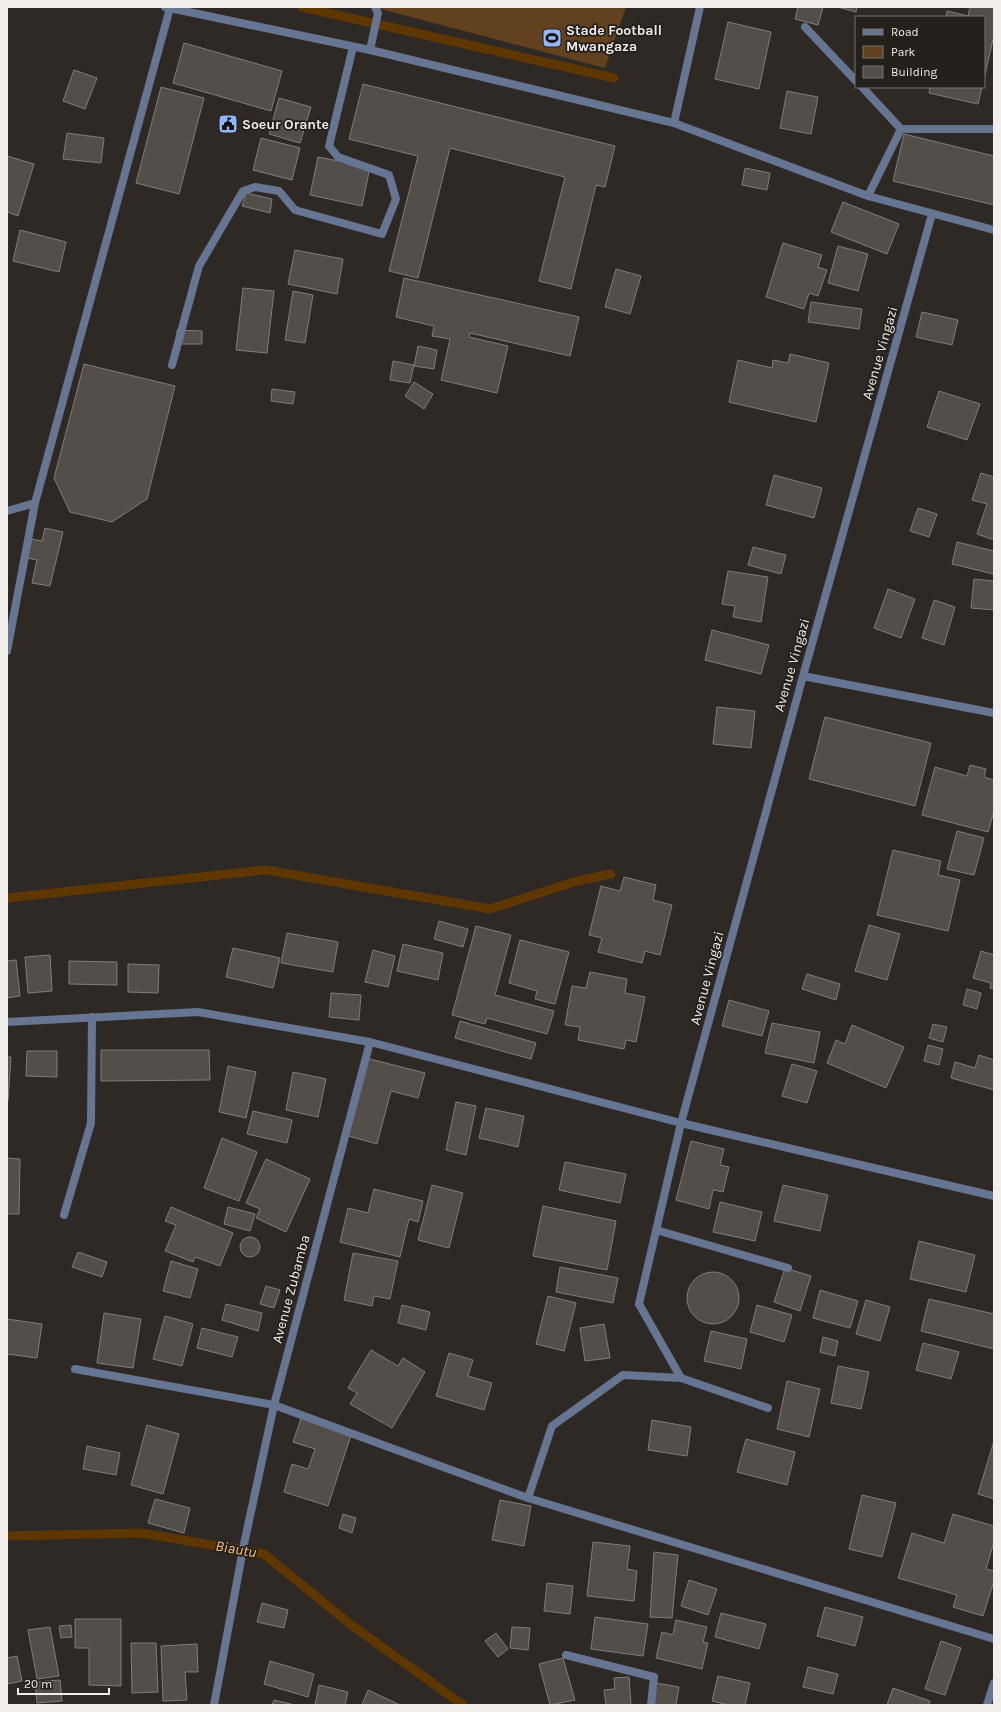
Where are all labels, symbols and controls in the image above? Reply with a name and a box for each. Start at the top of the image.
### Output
legend [855,16,985,88]
place label: Stade Football Mwangaza [566,22,662,55]
text: Road [891,25,919,39]
sports icon: Stade Football Mwangaza [541,27,563,49]
text: Park [891,45,916,59]
text: Building [891,65,938,79]
public building icon: Soeur Orante [217,113,239,135]
place label: Soeur Orante [242,116,329,133]
street label: Avenue Vingazi [859,304,901,402]
street label: Avenue Vingazi [771,616,813,714]
street label: Avenue Vingazi [686,929,728,1027]
street label: Avenue Zubamba [268,1233,314,1345]
water label: Biautu [214,1537,258,1561]
scale bar [18,1670,109,1696]
text: 20 m [24,1677,52,1691]

